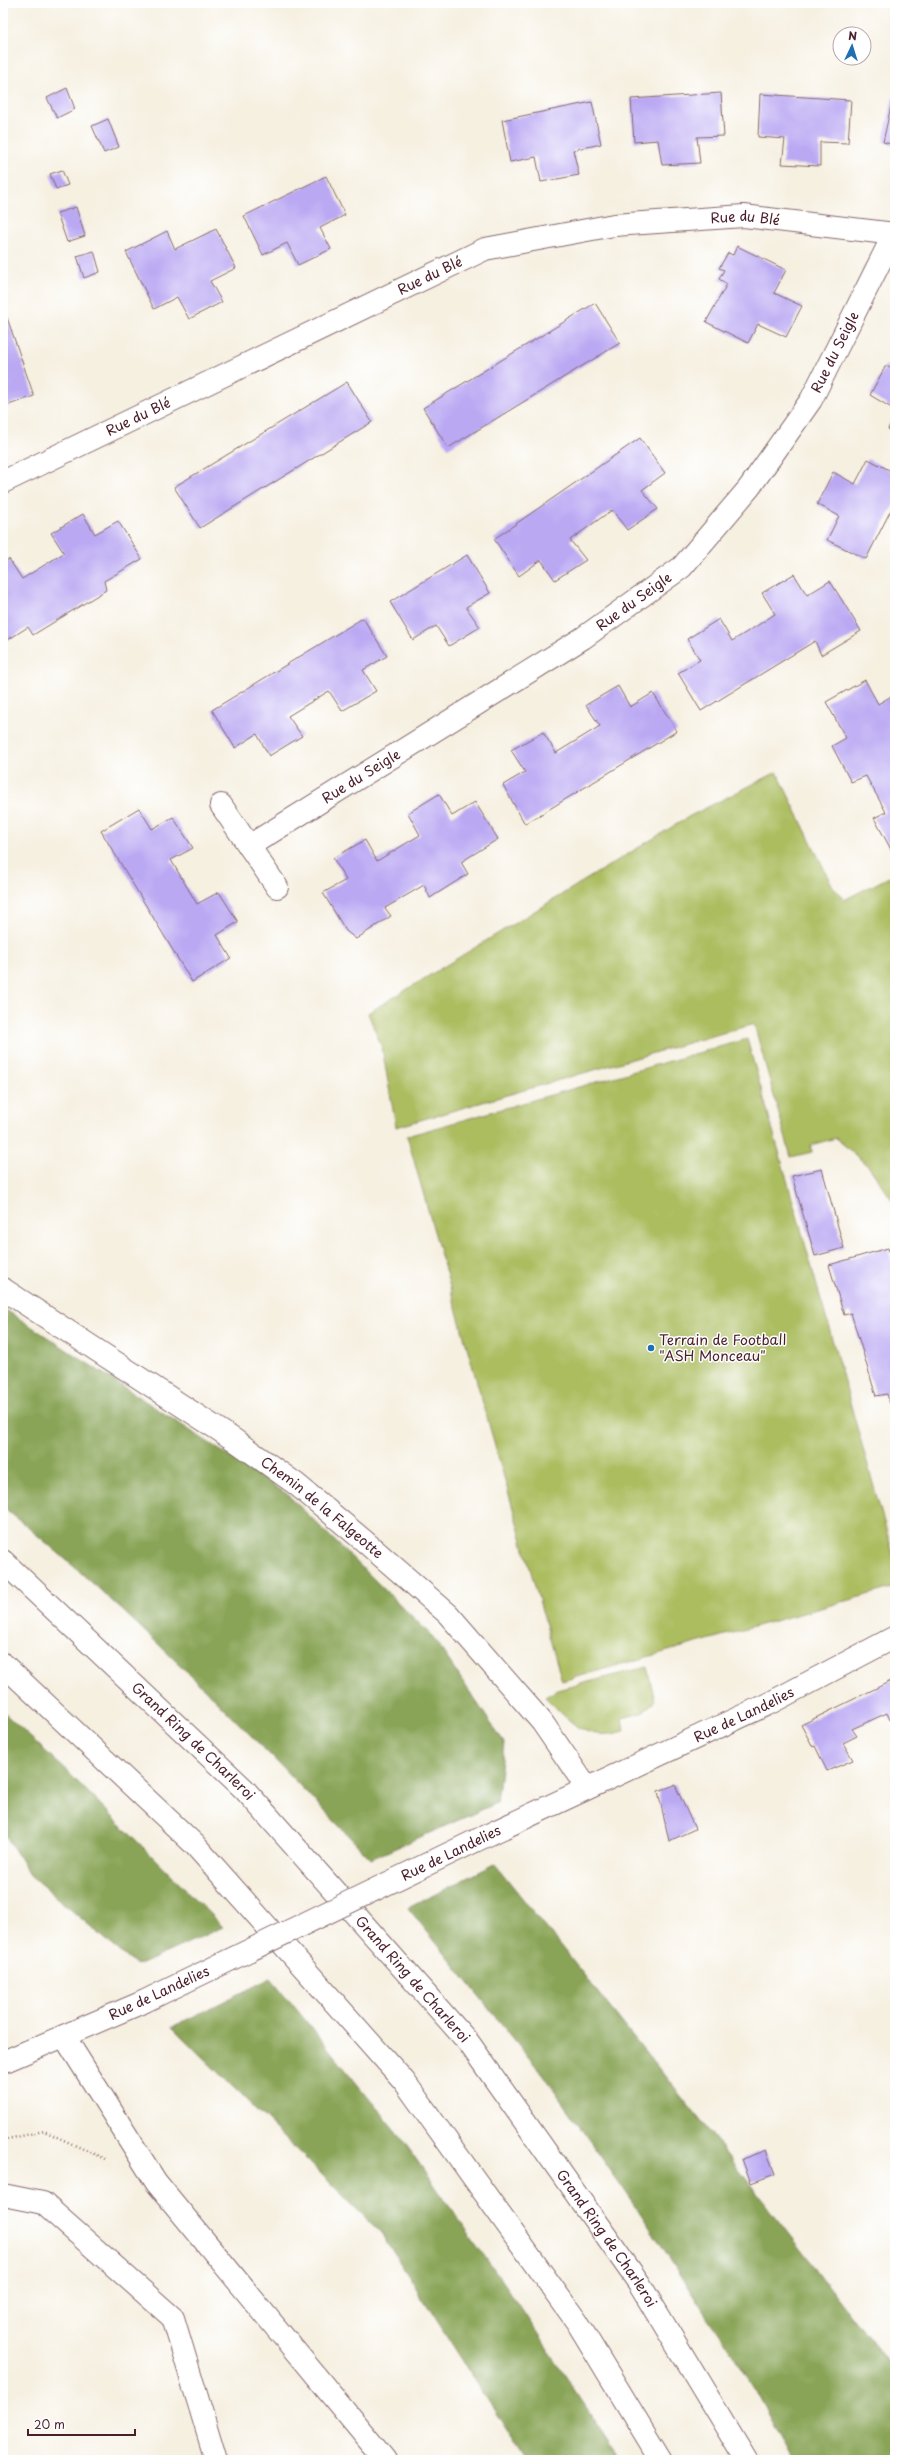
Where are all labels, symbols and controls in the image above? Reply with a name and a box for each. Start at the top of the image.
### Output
north arrow [832,26,872,66]
text: N [848,27,858,44]
street label: Rue du Blé [710,205,781,230]
street label: Rue du Blé [394,251,465,300]
street label: Rue du Seigle [805,308,864,396]
street label: Rue du Blé [102,392,174,441]
street label: Rue du Seigle [591,567,676,636]
street label: Rue du Seigle [318,743,404,808]
place label: Terrain de Football "ASH Monceau" [659,1329,786,1366]
marker: Terrain de Football "ASH Monceau" [646,1343,656,1353]
street label: Chemin de la Falgeotte [257,1451,388,1563]
street label: Grand Ring de Charleroi [127,1677,260,1805]
street label: Rue de Landelies [690,1681,797,1747]
street label: Rue de Landelies [397,1819,504,1886]
street label: Grand Ring de Charleroi [351,1911,475,2047]
street label: Rue de Landelies [105,1960,213,2025]
street label: Grand Ring de Charleroi [552,2165,662,2311]
scale bar [28,2411,135,2437]
text: 20 m [34,2415,65,2433]

